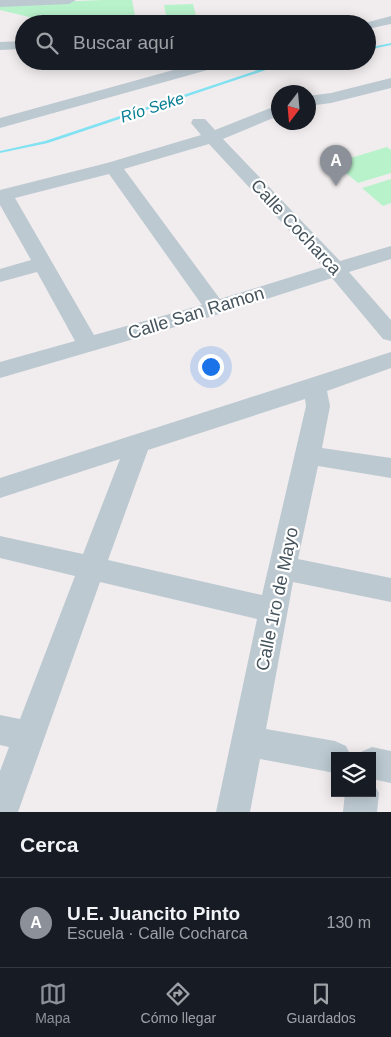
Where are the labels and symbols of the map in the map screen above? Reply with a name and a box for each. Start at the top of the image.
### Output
north arrow [271,85,316,130]
water label: Río Seke [118,89,186,126]
pin: A [320,145,352,186]
street label: Calle Cocharca [247,175,346,280]
street label: Calle San Ramon [126,283,266,343]
your location [198,354,224,380]
street label: Calle 1ro de Mayo [252,525,302,673]

